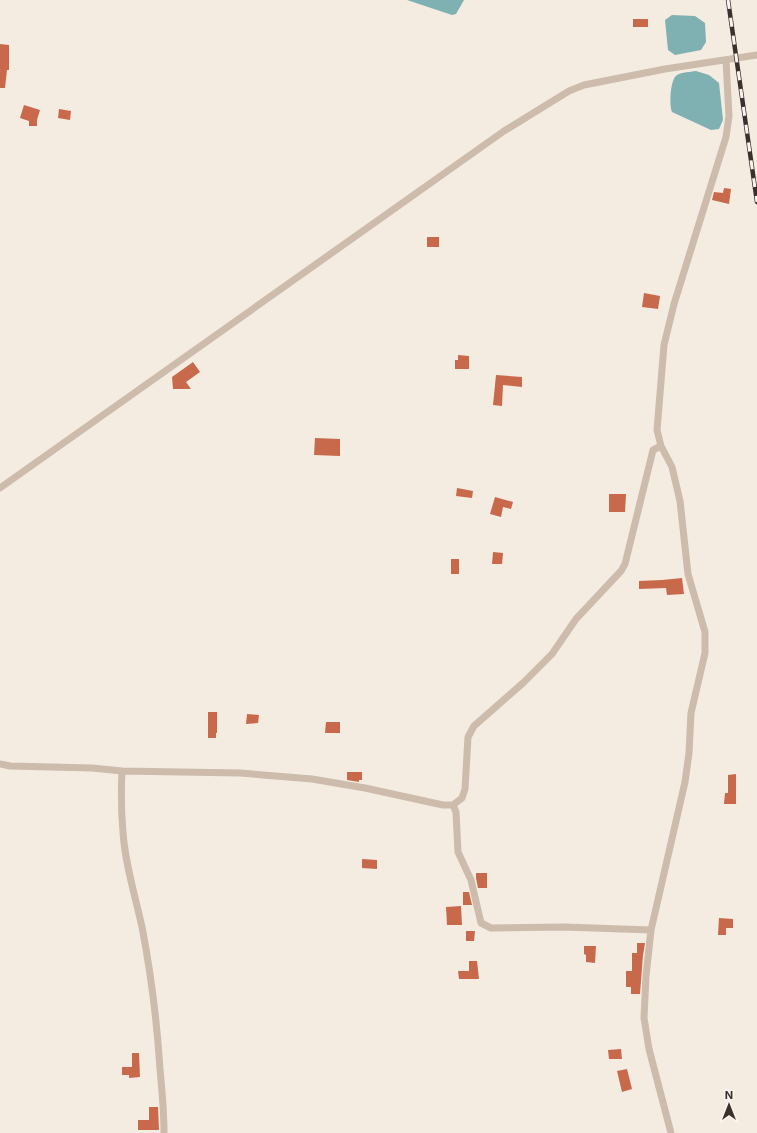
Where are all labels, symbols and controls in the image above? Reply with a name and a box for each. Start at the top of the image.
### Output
north arrow [709,1085,749,1125]
text: N [725,1088,733,1102]

